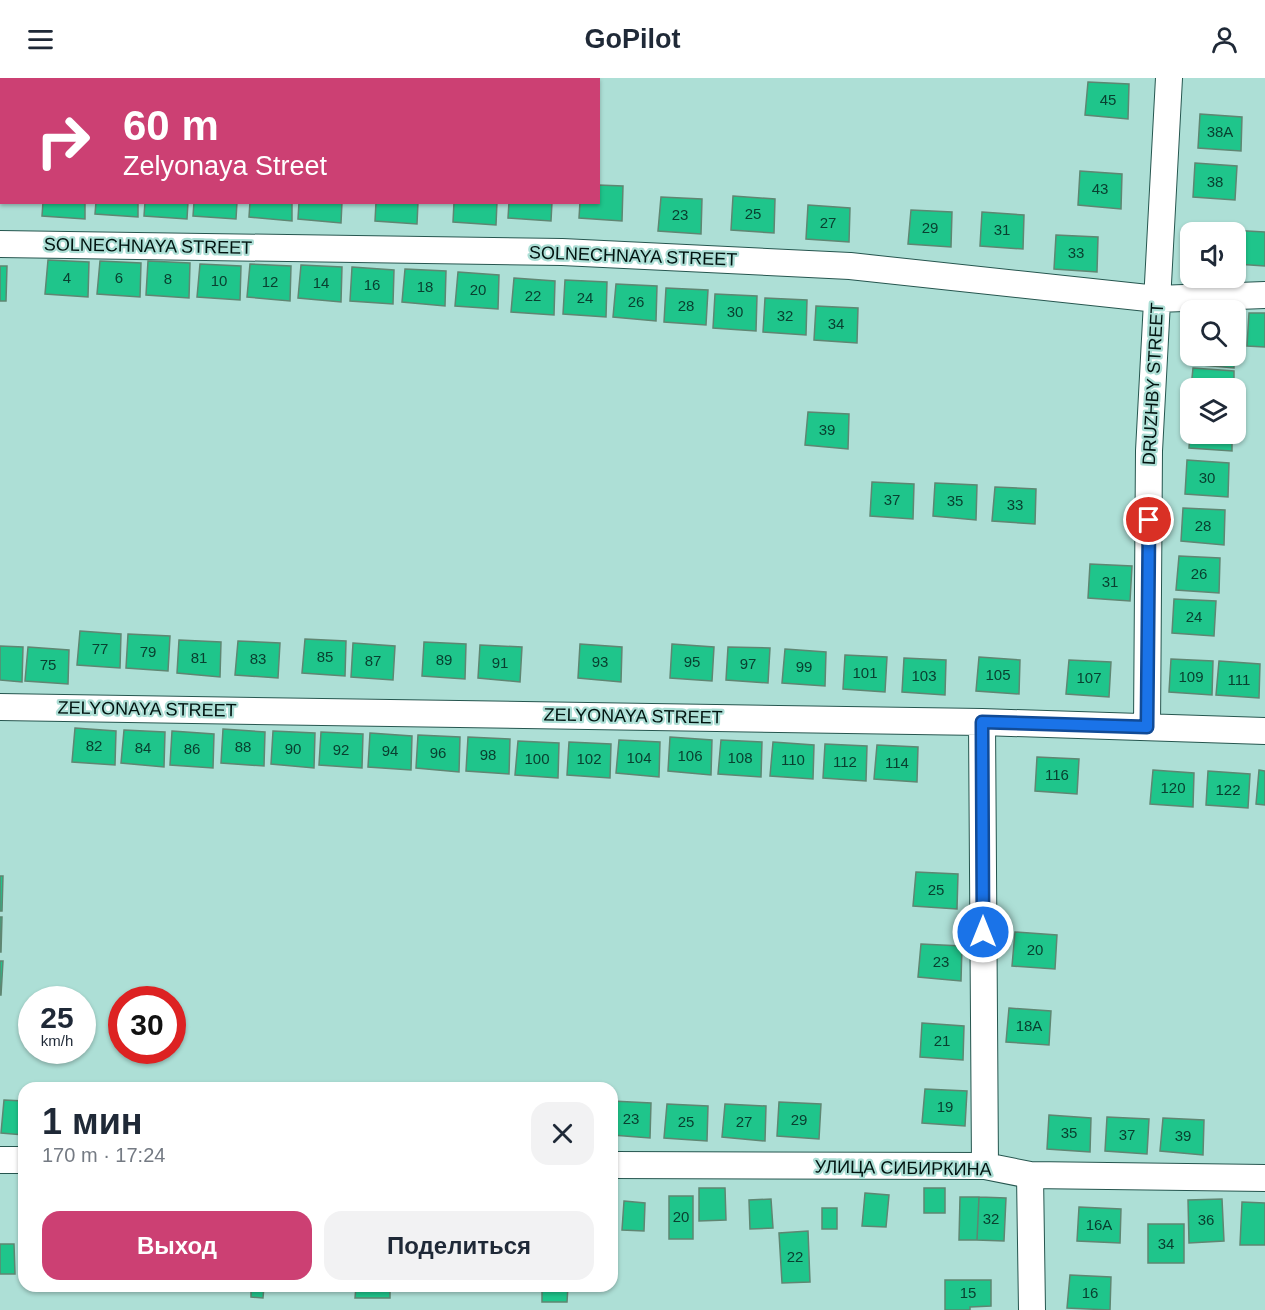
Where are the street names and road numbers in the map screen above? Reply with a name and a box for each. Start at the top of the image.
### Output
street label: SOLNECHNAYA STREET [44,234,252,258]
street label: SOLNECHNAYA STREET [529,242,737,270]
street label: DRUZHBY STREET [1139,302,1167,466]
street label: ZELYONAYA STREET [57,697,237,721]
street label: ZELYONAYA STREET [543,704,723,728]
street label: УЛИЦА СИБИРКИНА [814,1156,992,1180]

